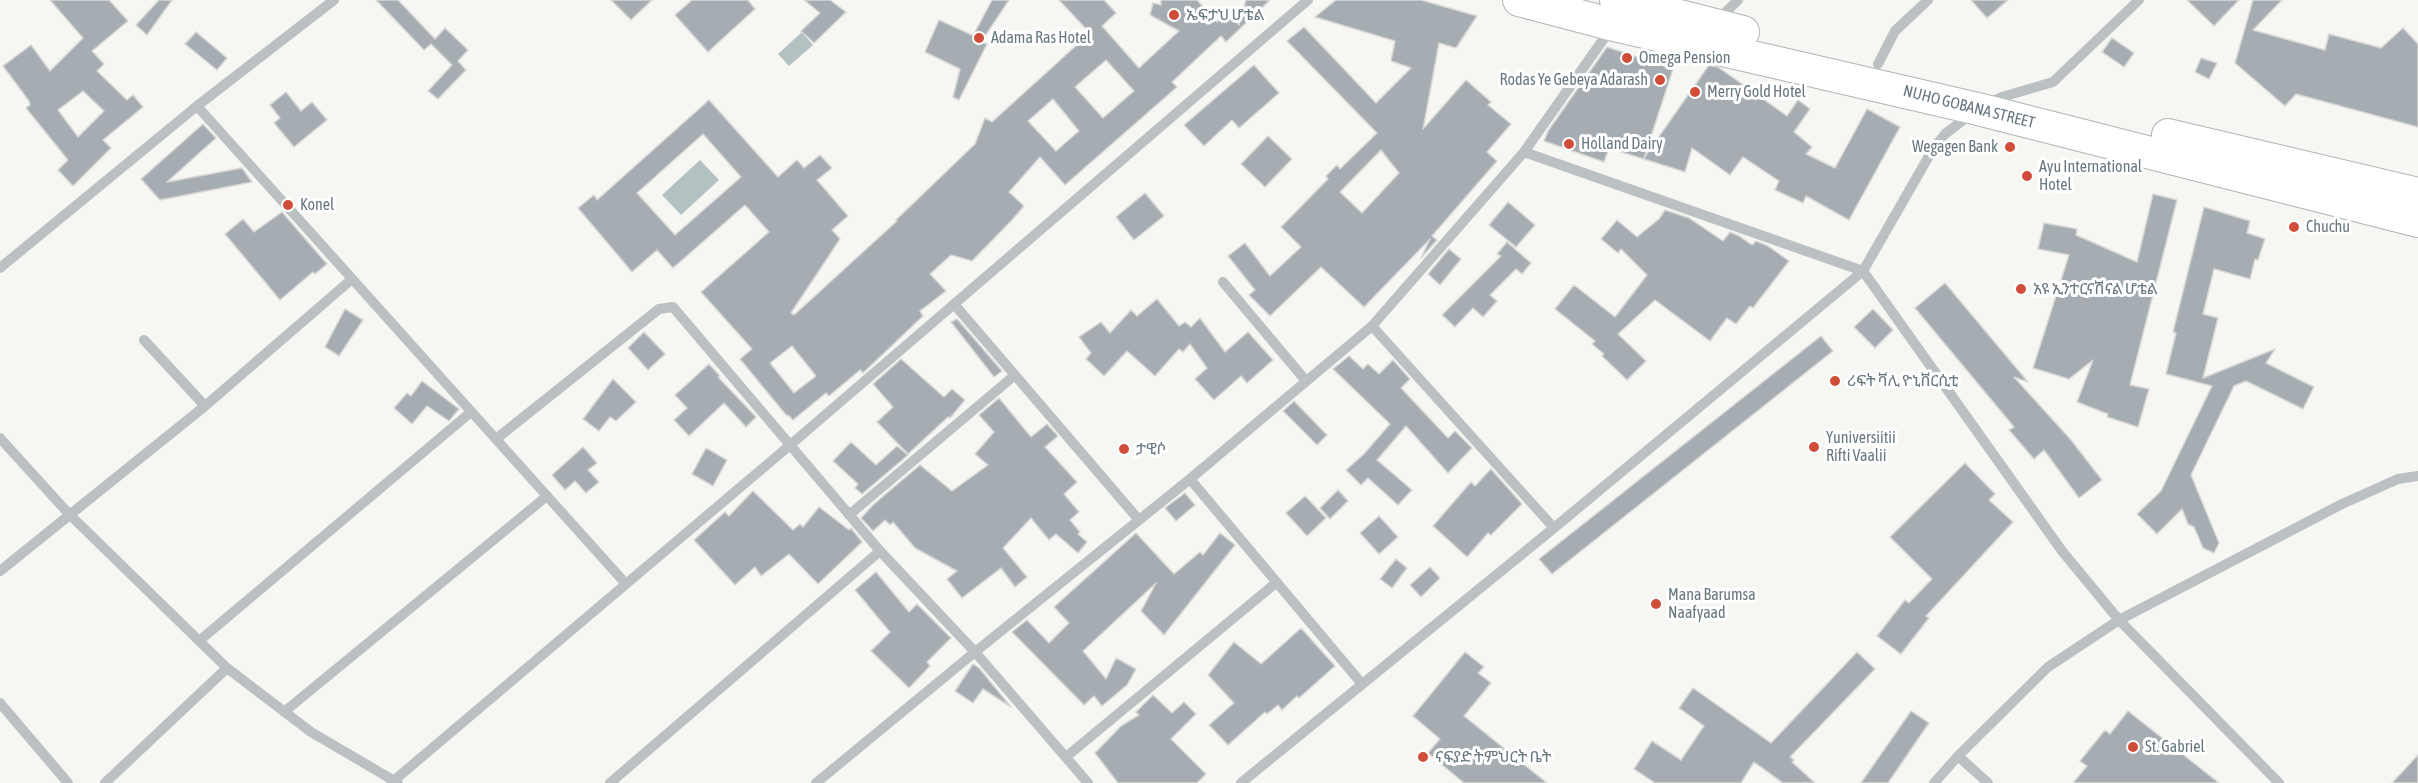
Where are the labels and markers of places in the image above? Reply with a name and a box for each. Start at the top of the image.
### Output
place label: ኤፍታህ ሆቴል [1186,5,1264,25]
marker: ኤፍታህ ሆቴል [1167,8,1181,22]
place label: Adama Ras Hotel [991,28,1091,48]
marker: Adama Ras Hotel [972,31,986,45]
place label: Omega Pension [1639,48,1731,68]
marker: Omega Pension [1620,51,1634,65]
place label: Rodas Ye Gebeya Adarash [1499,70,1648,90]
marker: Rodas Ye Gebeya Adarash [1653,73,1667,87]
place label: Merry Gold Hotel [1707,82,1806,102]
marker: Merry Gold Hotel [1688,85,1702,99]
place label: Holland Dairy [1581,134,1663,154]
marker: Holland Dairy [1562,137,1576,151]
place label: Wegagen Bank [1912,137,1998,157]
marker: Wegagen Bank [2003,140,2017,154]
place label: Ayu International Hotel [2039,157,2142,195]
marker: Ayu International Hotel [2020,169,2034,183]
place label: Konel [300,195,334,215]
marker: Konel [281,198,295,212]
place label: Chuchu [2306,217,2350,237]
marker: Chuchu [2287,220,2301,234]
place label: አዩ ኢንተርናሽናል ሆቴል [2033,279,2158,299]
marker: አዩ ኢንተርናሽናል ሆቴል [2014,282,2028,296]
place label: ሪፍት ቫሊ ዮኒቨርሲቲ [1847,371,1958,391]
marker: ሪፍት ቫሊ ዮኒቨርሲቲ [1828,374,1842,388]
place label: Yuniversiitii Rifti Vaalii [1826,428,1896,466]
place label: ታዊሶ [1136,439,1166,459]
marker: Yuniversiitii Rifti Vaalii [1807,440,1821,454]
marker: ታዊሶ [1117,442,1131,456]
place label: Mana Barumsa Naafyaad [1668,585,1756,623]
marker: Mana Barumsa Naafyaad [1649,597,1663,611]
place label: St. Gabriel [2145,737,2205,757]
marker: St. Gabriel [2126,740,2140,754]
place label: ናፍያድ ትምህርት ቤት [1435,747,1551,767]
marker: ናፍያድ ትምህርት ቤት [1416,750,1430,764]

